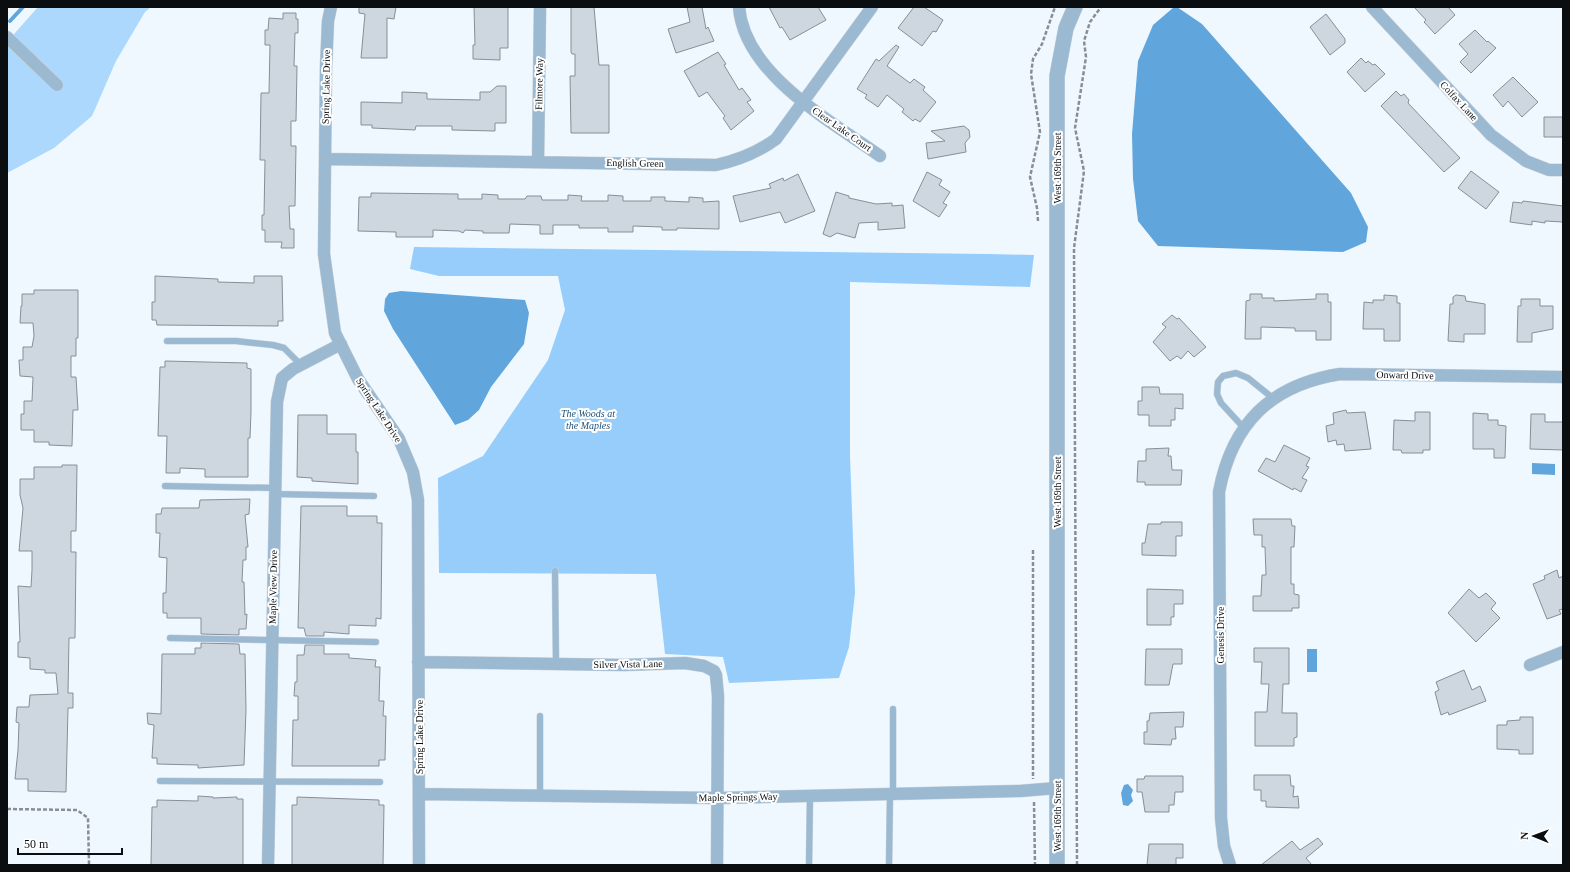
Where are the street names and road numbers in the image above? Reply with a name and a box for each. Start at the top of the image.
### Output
street label: Spring Lake Drive [320,49,332,124]
street label: Filmore Way [533,58,545,110]
street label: Colfax Lane [1438,79,1480,123]
street label: Clear Lake Court [810,105,874,154]
street label: West 169th Street [1052,132,1063,203]
street label: English Green [606,157,664,169]
street label: Onward Drive [1376,369,1434,381]
street label: Spring Lake Drive [354,376,404,445]
street label: West 169th Street [1052,456,1063,527]
street label: Maple View Drive [267,549,279,624]
street label: Genesis Drive [1215,606,1226,663]
street label: Silver Vista Lane [593,658,663,670]
street label: Spring Lake Drive [414,699,425,774]
street label: West 169th Street [1052,780,1063,851]
street label: Maple Springs Way [698,791,778,803]

